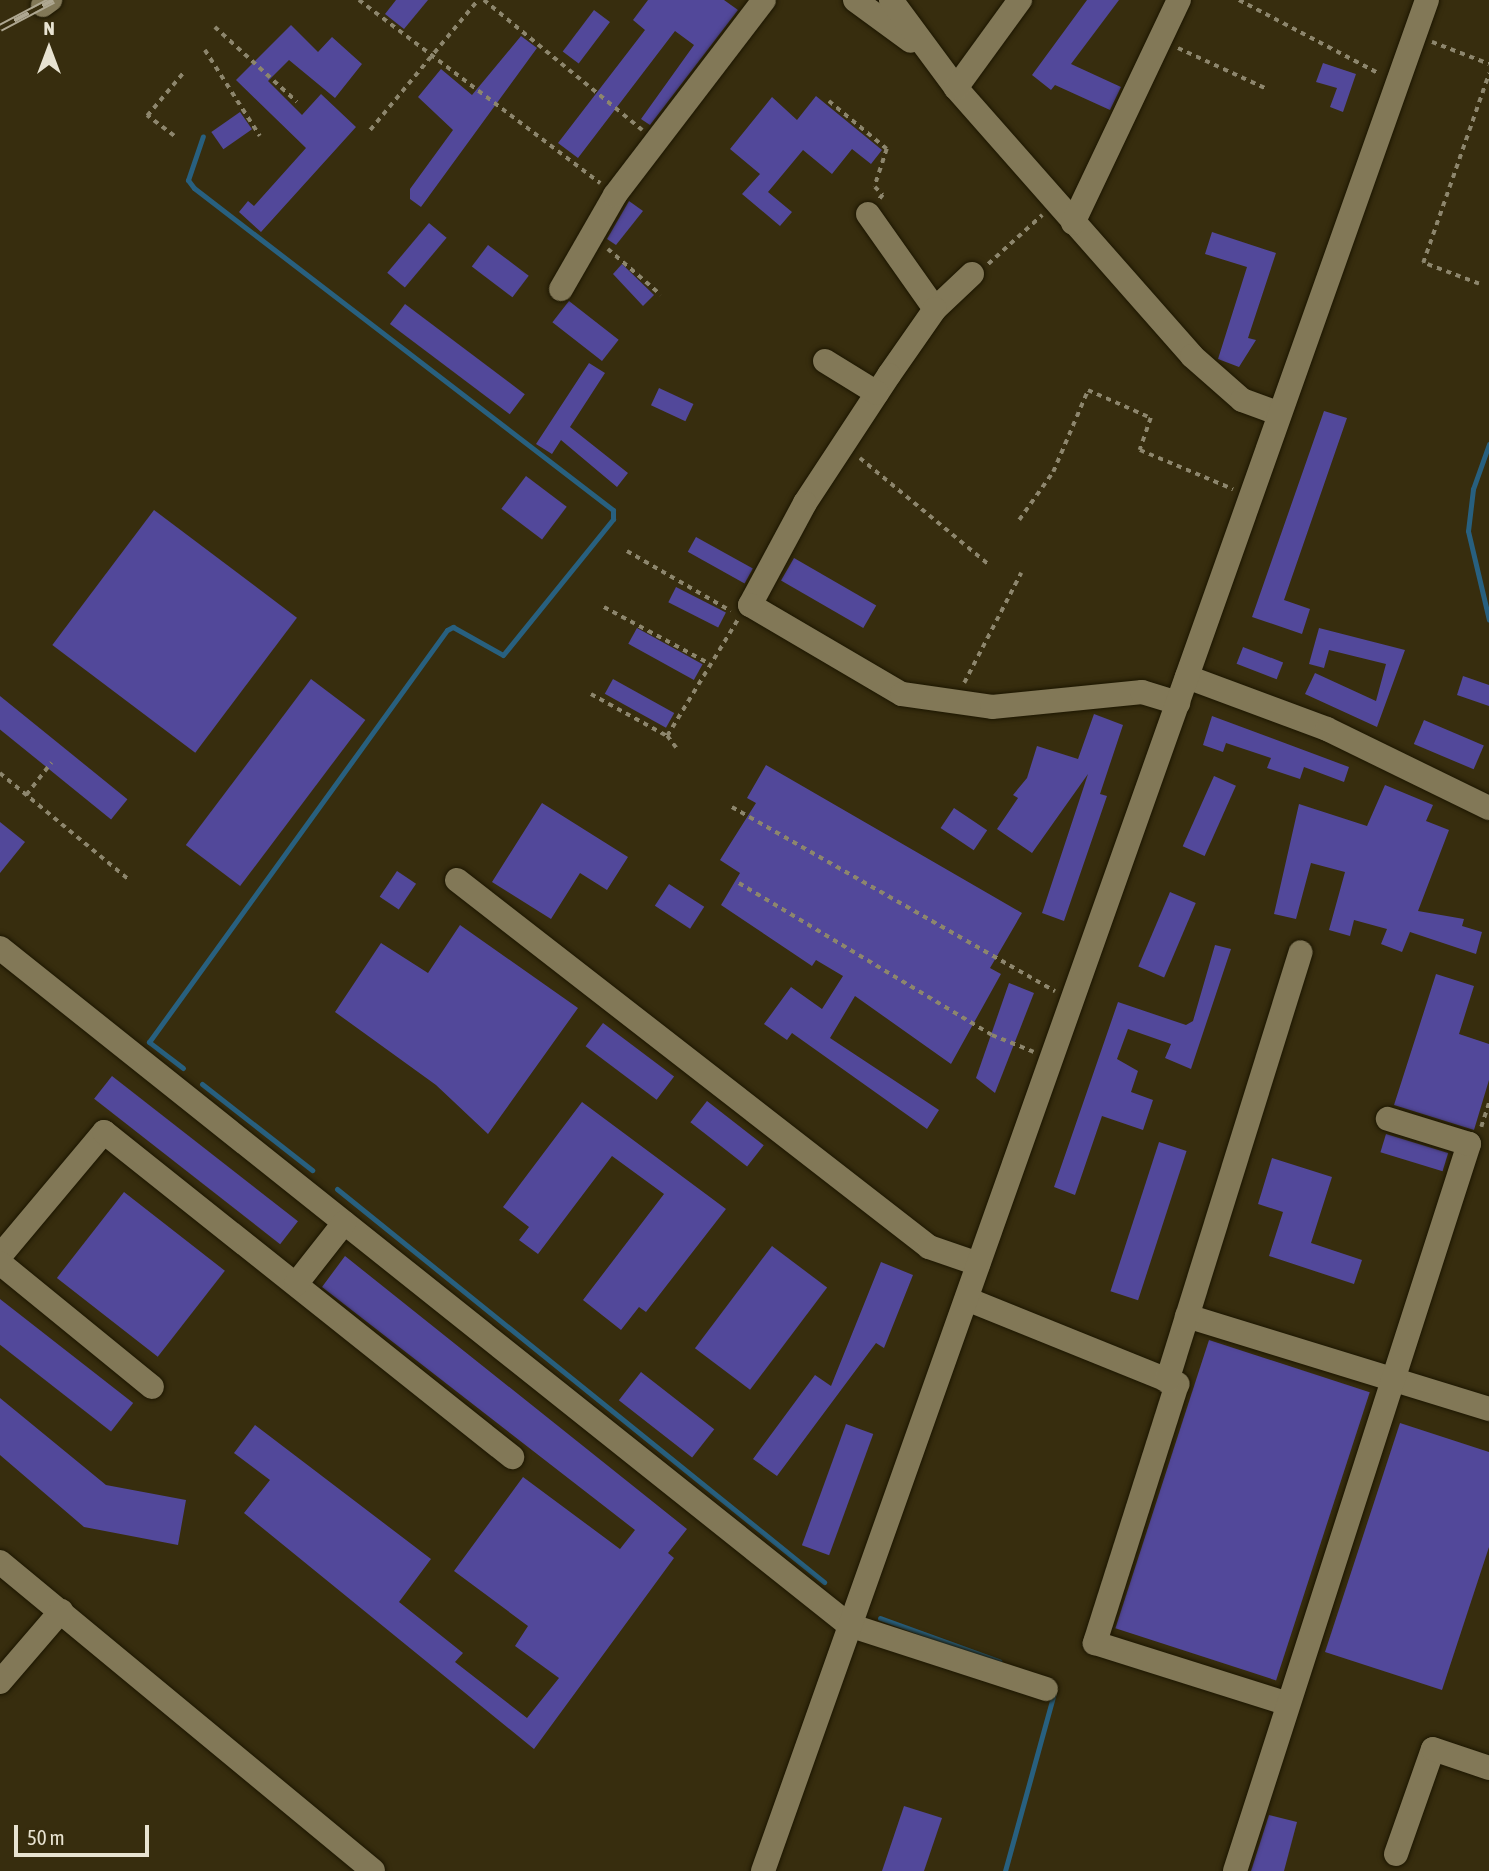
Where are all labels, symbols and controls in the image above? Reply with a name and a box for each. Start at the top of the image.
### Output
north arrow [14,14,84,84]
text: N [43,17,55,39]
scale bar [18,1812,152,1856]
text: 50 m [27,1825,65,1849]

